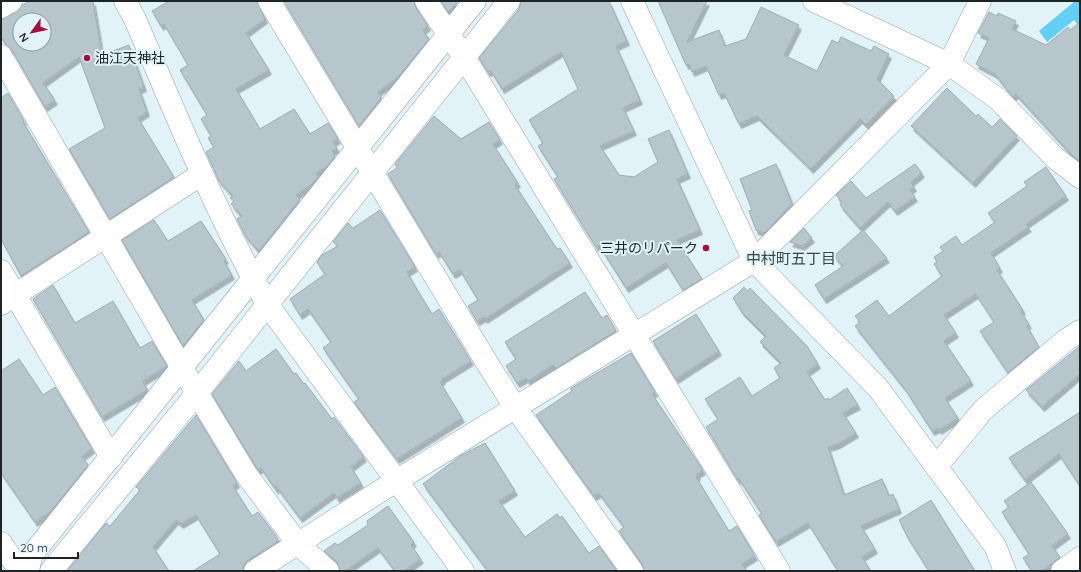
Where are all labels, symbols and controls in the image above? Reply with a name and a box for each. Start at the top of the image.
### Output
north arrow [12,12,52,52]
text: N [16,30,32,45]
place label: 油江天神社 [95,49,165,67]
marker: 油江天神社 [82,53,92,63]
place label: 三井のリパーク [600,239,698,257]
marker: 三井のリパーク [701,243,711,253]
district label: 中村町五丁目 [746,249,836,268]
scale bar [14,534,78,560]
text: 20 m [20,540,48,555]

